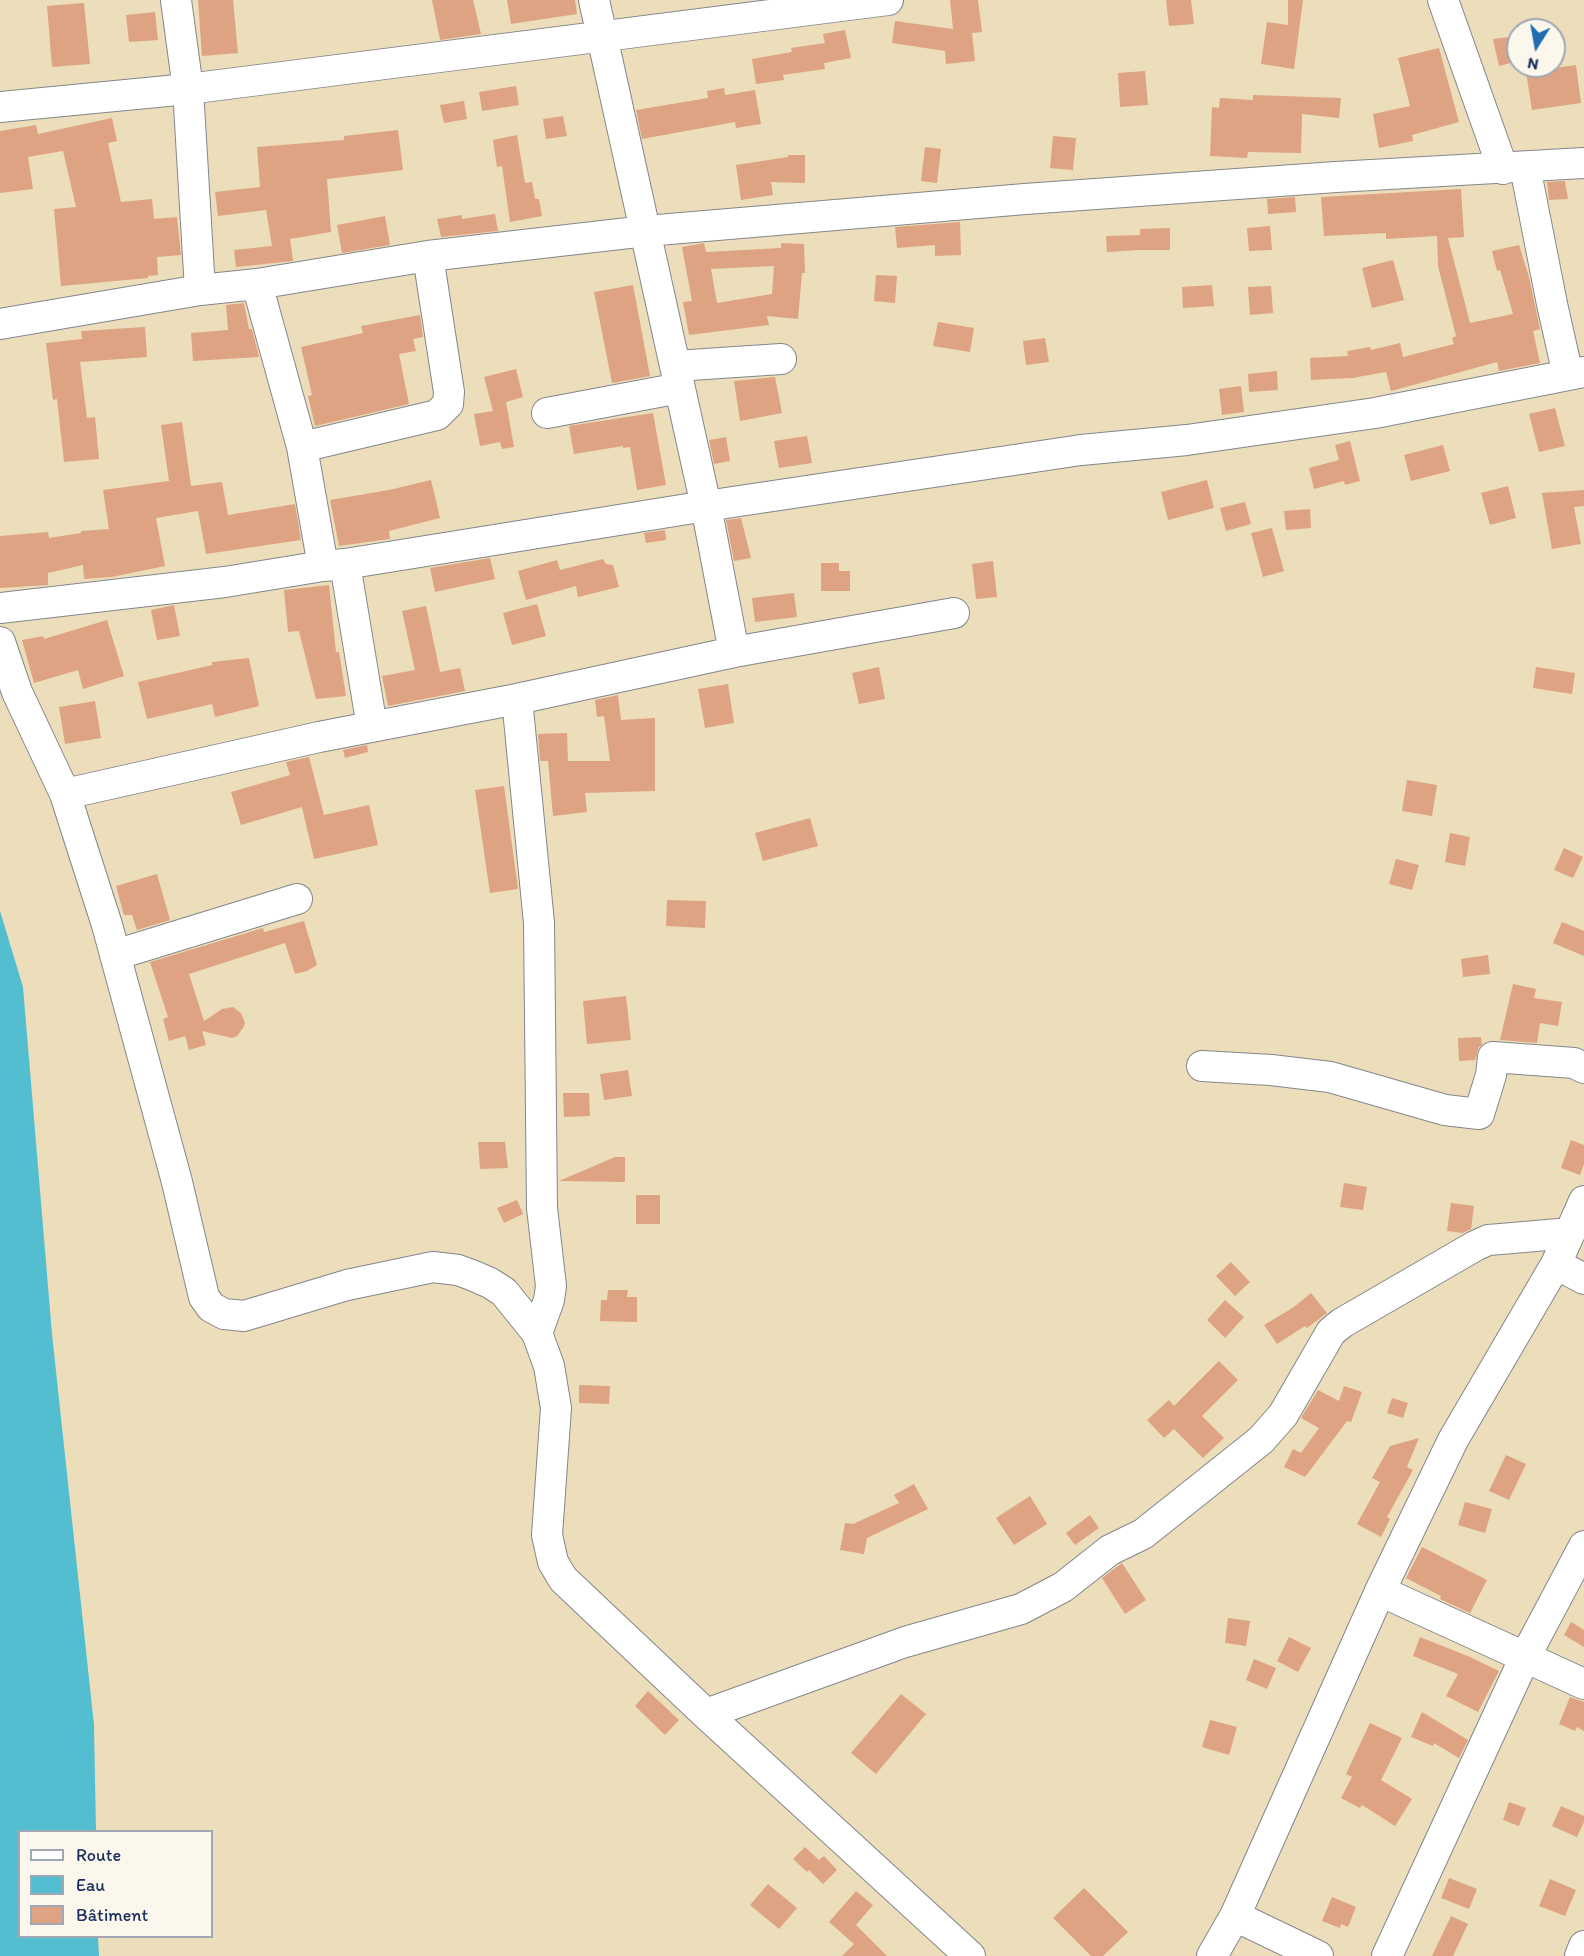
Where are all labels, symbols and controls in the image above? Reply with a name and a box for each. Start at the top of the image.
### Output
north arrow [1506,18,1566,78]
text: N [1526,54,1540,75]
legend [18,1830,213,1938]
text: Route [76,1844,121,1866]
text: Eau [76,1874,105,1896]
text: Bâtiment [76,1904,148,1926]

